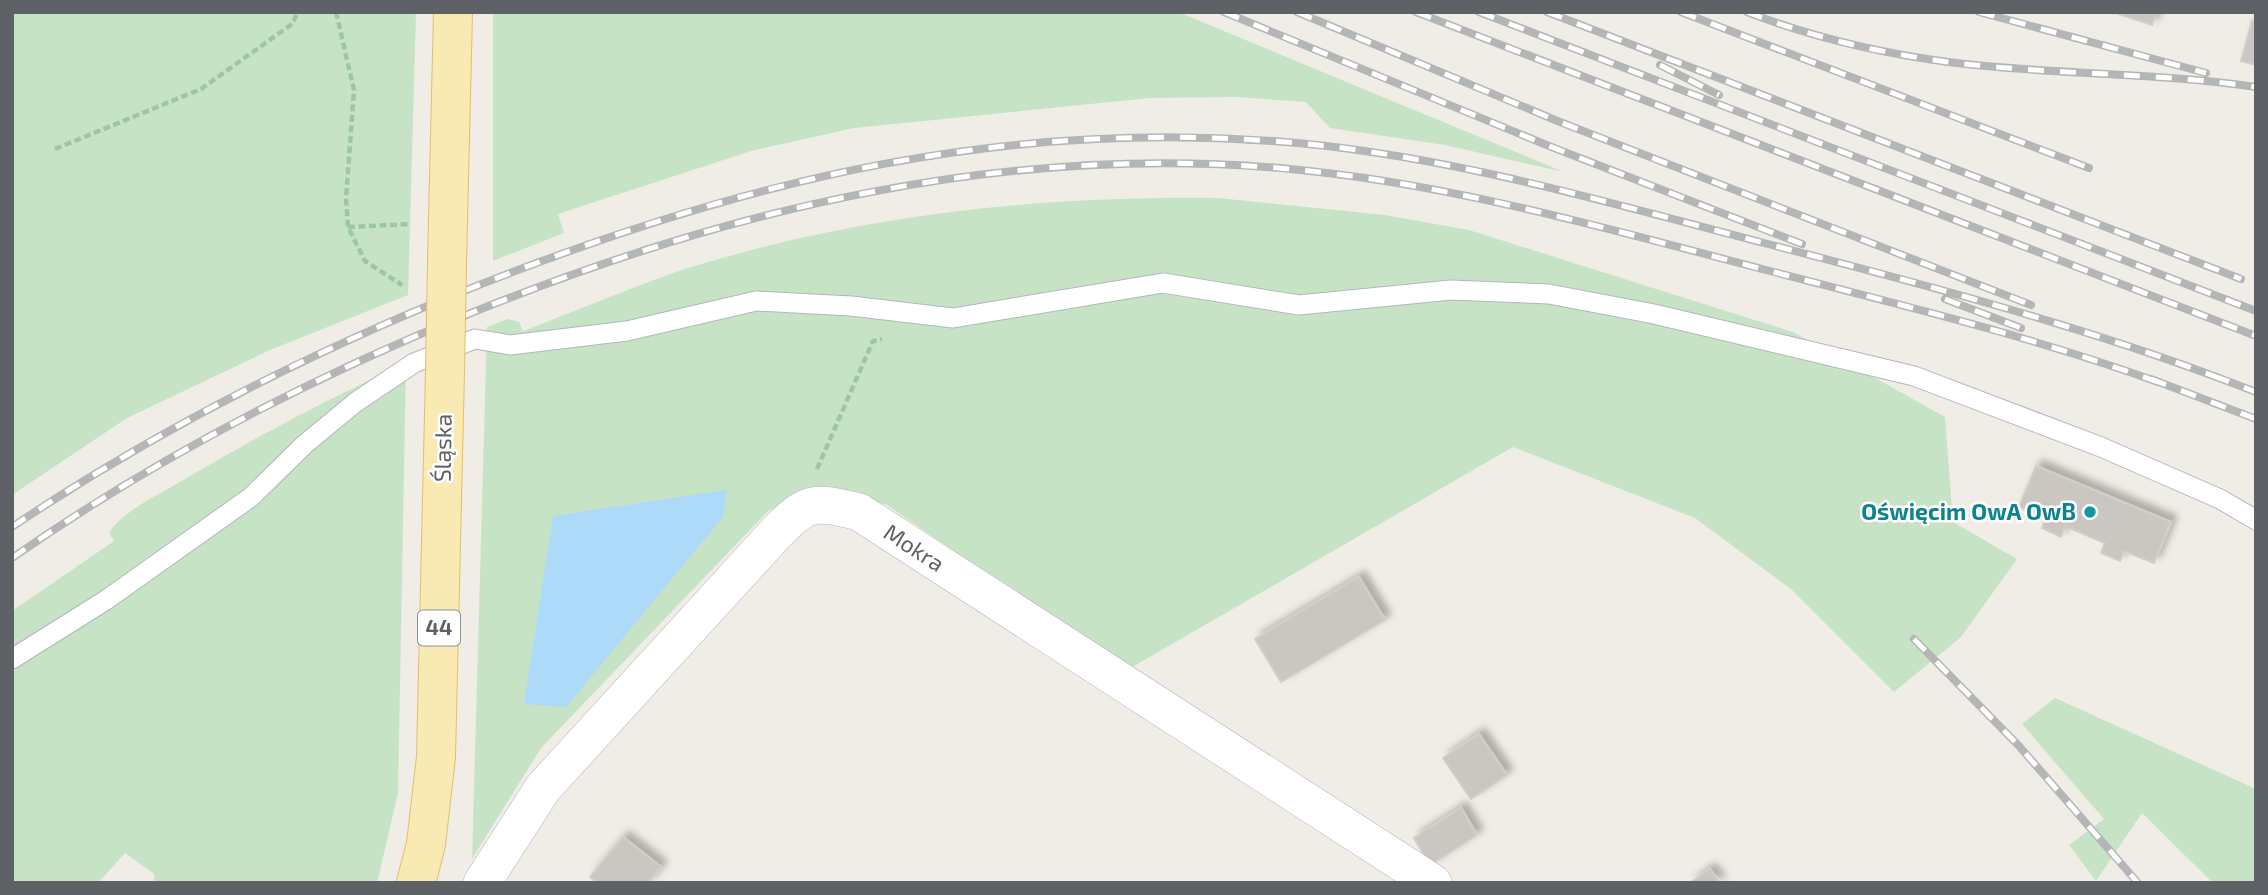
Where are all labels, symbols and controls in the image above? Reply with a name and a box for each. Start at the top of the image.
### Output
street label: Śląska [427,414,457,482]
place label: Oświęcim OwA OwB [1861,497,2076,525]
marker: Oświęcim OwA OwB [2082,504,2098,520]
street label: Mokra [879,517,950,577]
road number: 44 [418,610,460,646]

